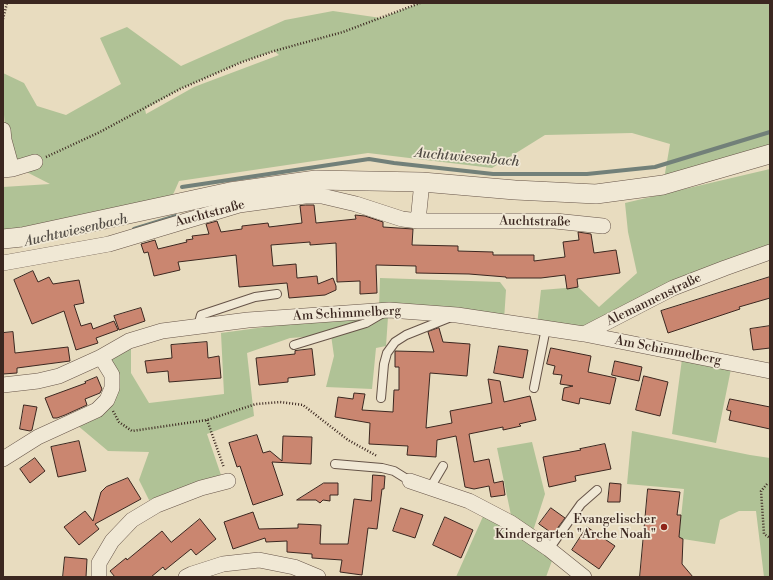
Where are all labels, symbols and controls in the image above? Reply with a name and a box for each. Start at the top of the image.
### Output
water label: Auchtwiesenbach [414,145,520,171]
street label: Auchtstraße [173,197,247,231]
water label: Auchtwiesenbach [23,211,129,251]
street label: Auchtstraße [499,214,571,230]
street label: Alemannenstraße [604,270,704,330]
street label: Am Schimmelberg [292,303,402,325]
street label: Am Schimmelberg [613,333,723,369]
place label: Evangelischer Kindergarten "Arche Noah" [495,512,656,543]
marker: Evangelischer Kindergarten "Arche Noah" [659,522,669,532]

